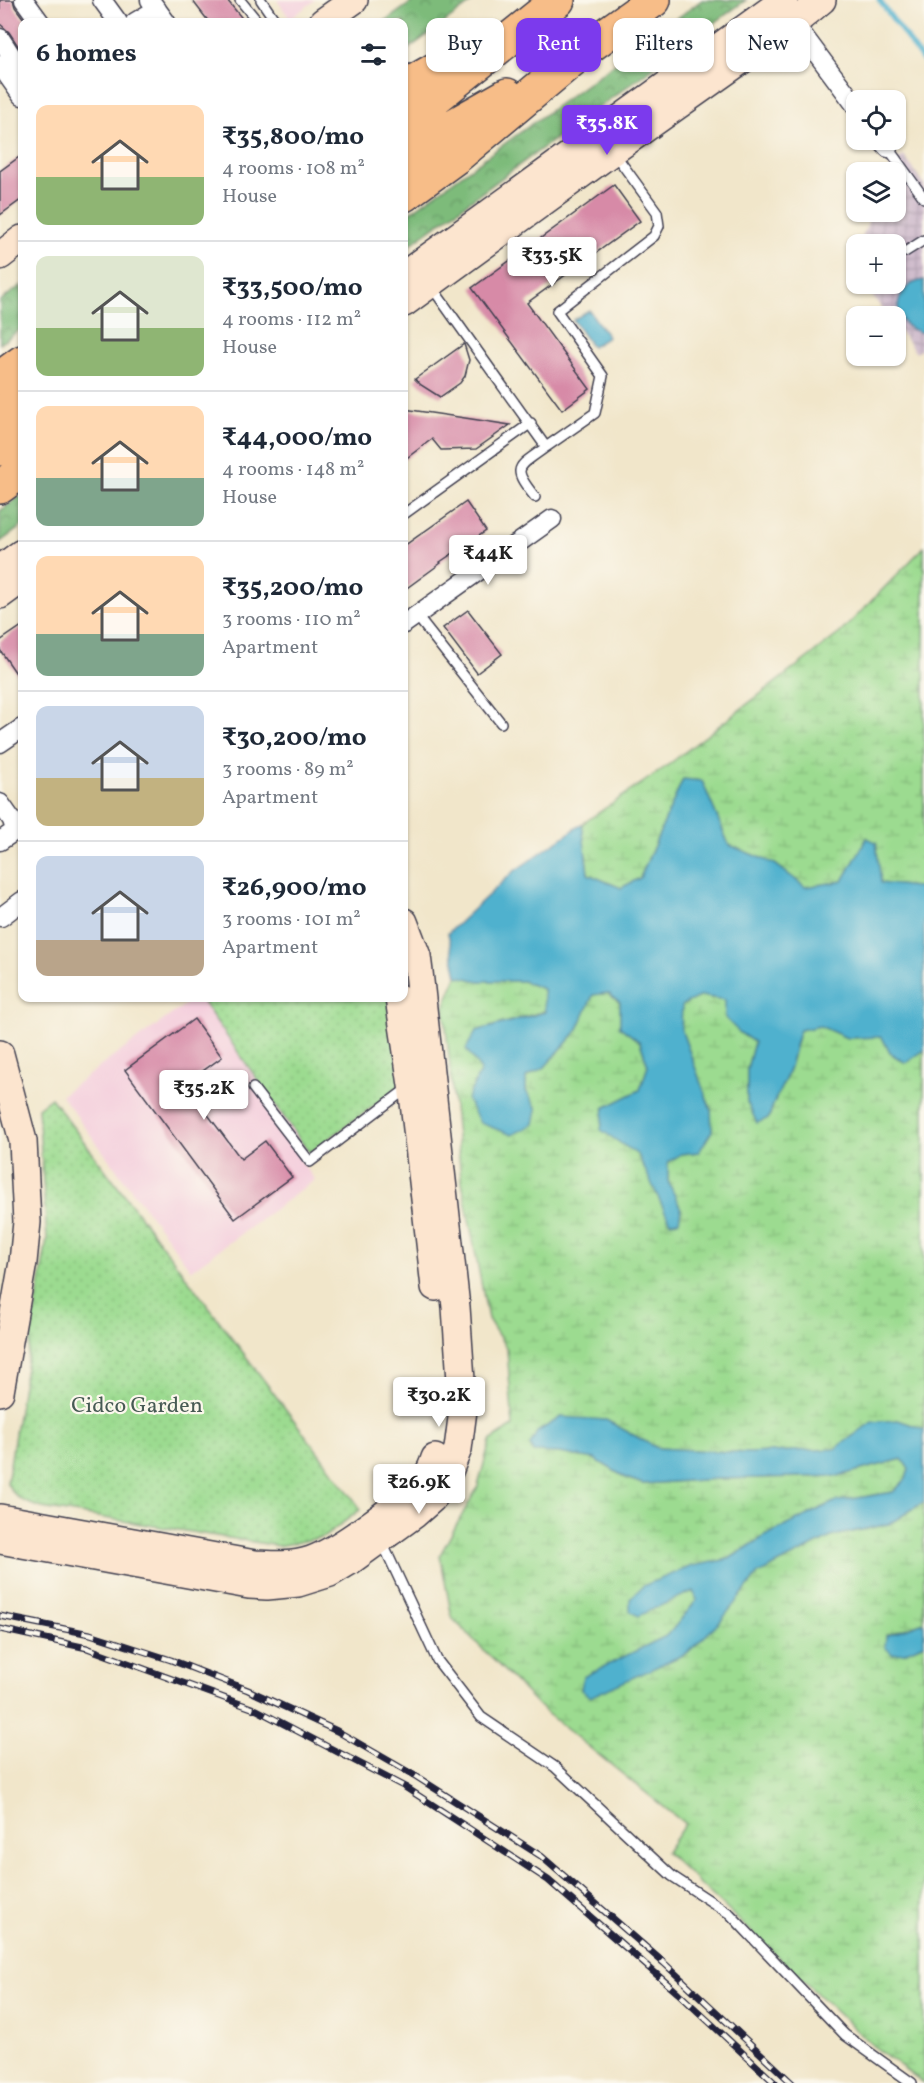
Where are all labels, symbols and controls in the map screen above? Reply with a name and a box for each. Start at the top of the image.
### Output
chip: Buy [426,18,504,72]
chip: Rent [516,18,601,72]
chip: Filters [613,18,714,72]
chip: New [726,18,810,72]
text: 6 homes [36,36,137,72]
icon: filters [357,38,390,71]
map controls [846,90,906,366]
button: locate [846,90,906,150]
pin: ₹35.8K [558,105,656,156]
text: ₹35.8K [576,110,638,138]
text: ₹35,800/mo [222,119,364,155]
icon: home [84,129,156,201]
text: 4 rooms · 108 m² [222,155,365,183]
button: layers [846,162,906,222]
text: House [222,183,277,211]
button: + [846,234,906,294]
pin: ₹33.5K [503,237,601,288]
text: ₹33.5K [521,242,583,270]
text: ₹33,500/mo [222,270,363,306]
icon: home [84,280,156,352]
text: 4 rooms · 112 m² [222,306,361,334]
button: − [846,306,906,366]
text: House [222,334,277,362]
text: ₹44,000/mo [222,420,372,456]
icon: home [84,430,156,502]
text: 4 rooms · 148 m² [222,456,364,484]
text: House [222,484,277,512]
pin: ₹44K [452,535,524,586]
text: ₹44K [463,540,513,568]
text: ₹35,200/mo [222,570,363,606]
icon: home [84,580,156,652]
text: 3 rooms · 110 m² [222,606,361,634]
text: Apartment [222,634,318,662]
text: ₹30,200/mo [222,720,367,756]
icon: home [84,730,156,802]
text: 3 rooms · 89 m² [222,756,354,784]
text: Apartment [222,784,318,812]
text: ₹26,900/mo [222,870,367,906]
icon: home [84,880,156,952]
text: 3 rooms · 101 m² [222,906,361,934]
text: Apartment [222,934,318,962]
pin: ₹35.2K [155,1070,253,1121]
text: ₹35.2K [173,1075,235,1103]
pin: ₹30.2K [390,1377,488,1428]
text: ₹30.2K [407,1382,471,1410]
park label: Cidco Garden [71,1391,203,1422]
pin: ₹26.9K [370,1464,468,1515]
text: ₹26.9K [387,1469,451,1497]

